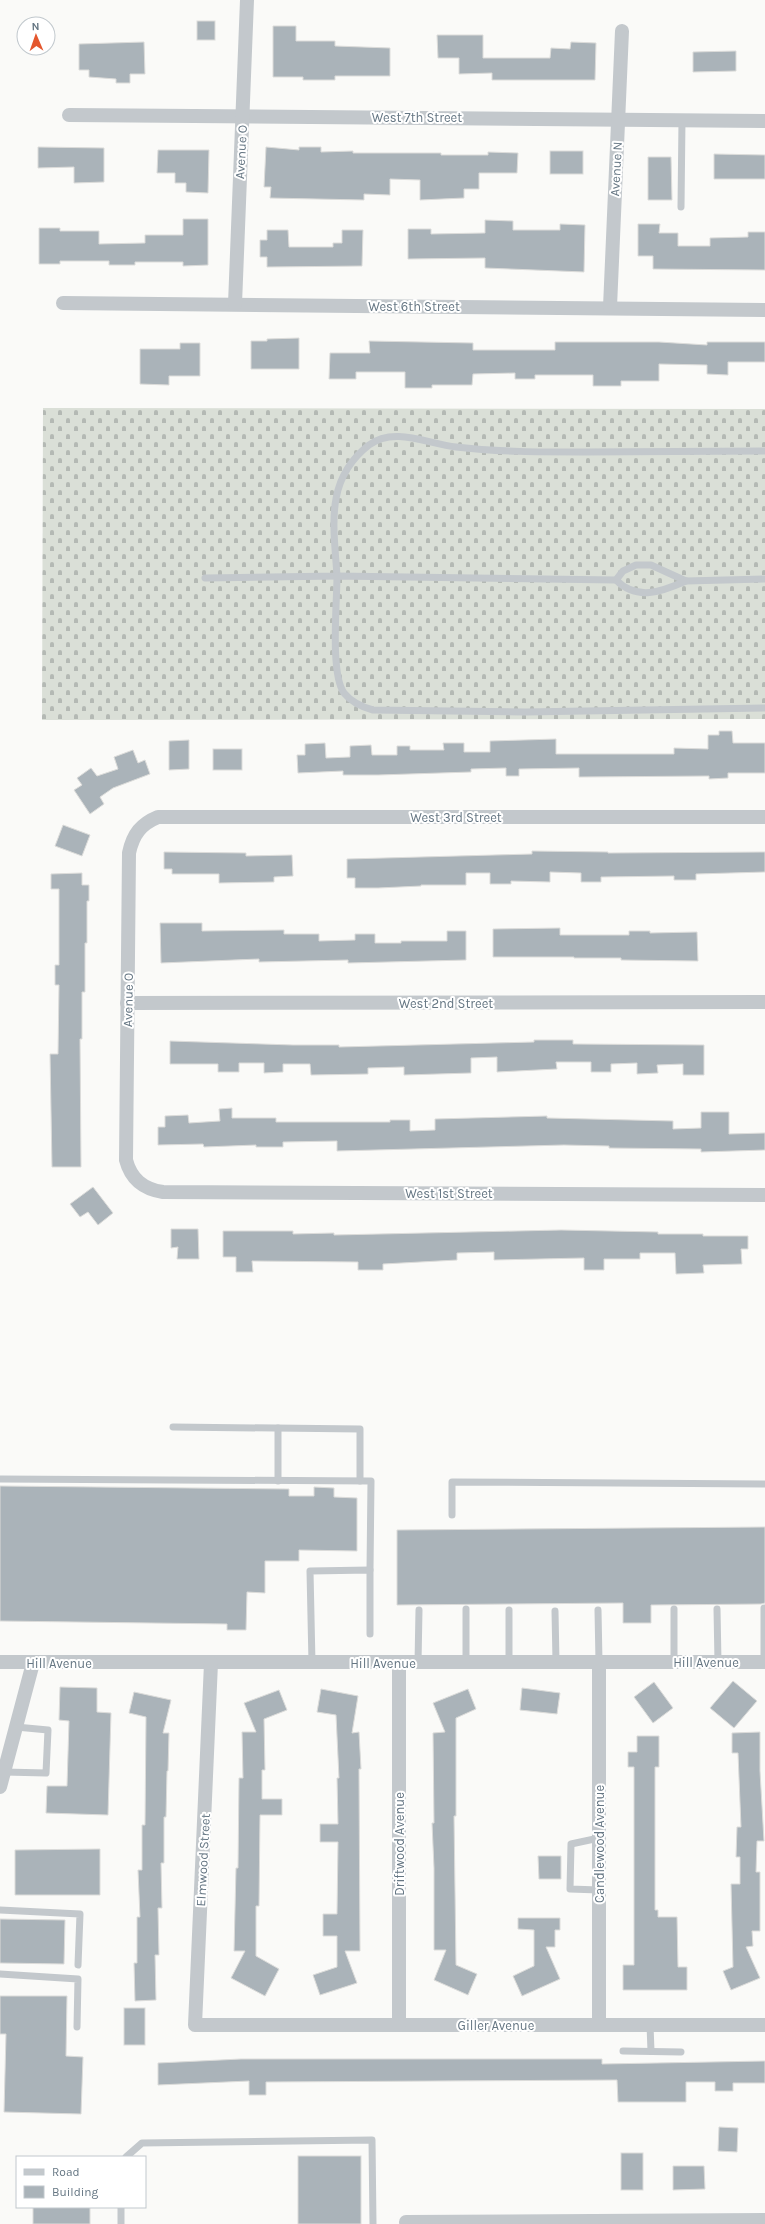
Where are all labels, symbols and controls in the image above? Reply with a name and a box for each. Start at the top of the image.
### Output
north arrow [16,16,56,56]
text: N [31,20,40,33]
street label: West 7th Street [372,110,462,125]
street label: Avenue O [232,125,250,179]
street label: Avenue N [607,141,625,197]
street label: West 6th Street [368,299,460,314]
street label: West 3rd Street [410,810,502,825]
street label: Avenue O [120,973,136,1027]
street label: West 2nd Street [399,996,493,1011]
street label: West 1st Street [405,1186,493,1201]
street label: Hill Avenue [673,1655,739,1670]
street label: Hill Avenue [26,1656,92,1671]
street label: Hill Avenue [350,1656,416,1671]
street label: Candlewood Avenue [592,1785,607,1903]
street label: Driftwood Avenue [392,1792,407,1896]
street label: Elmwood Street [193,1813,213,1907]
street label: Giller Avenue [458,2018,535,2033]
legend [16,2156,146,2208]
text: Road [52,2165,80,2179]
text: Building [52,2185,99,2199]

